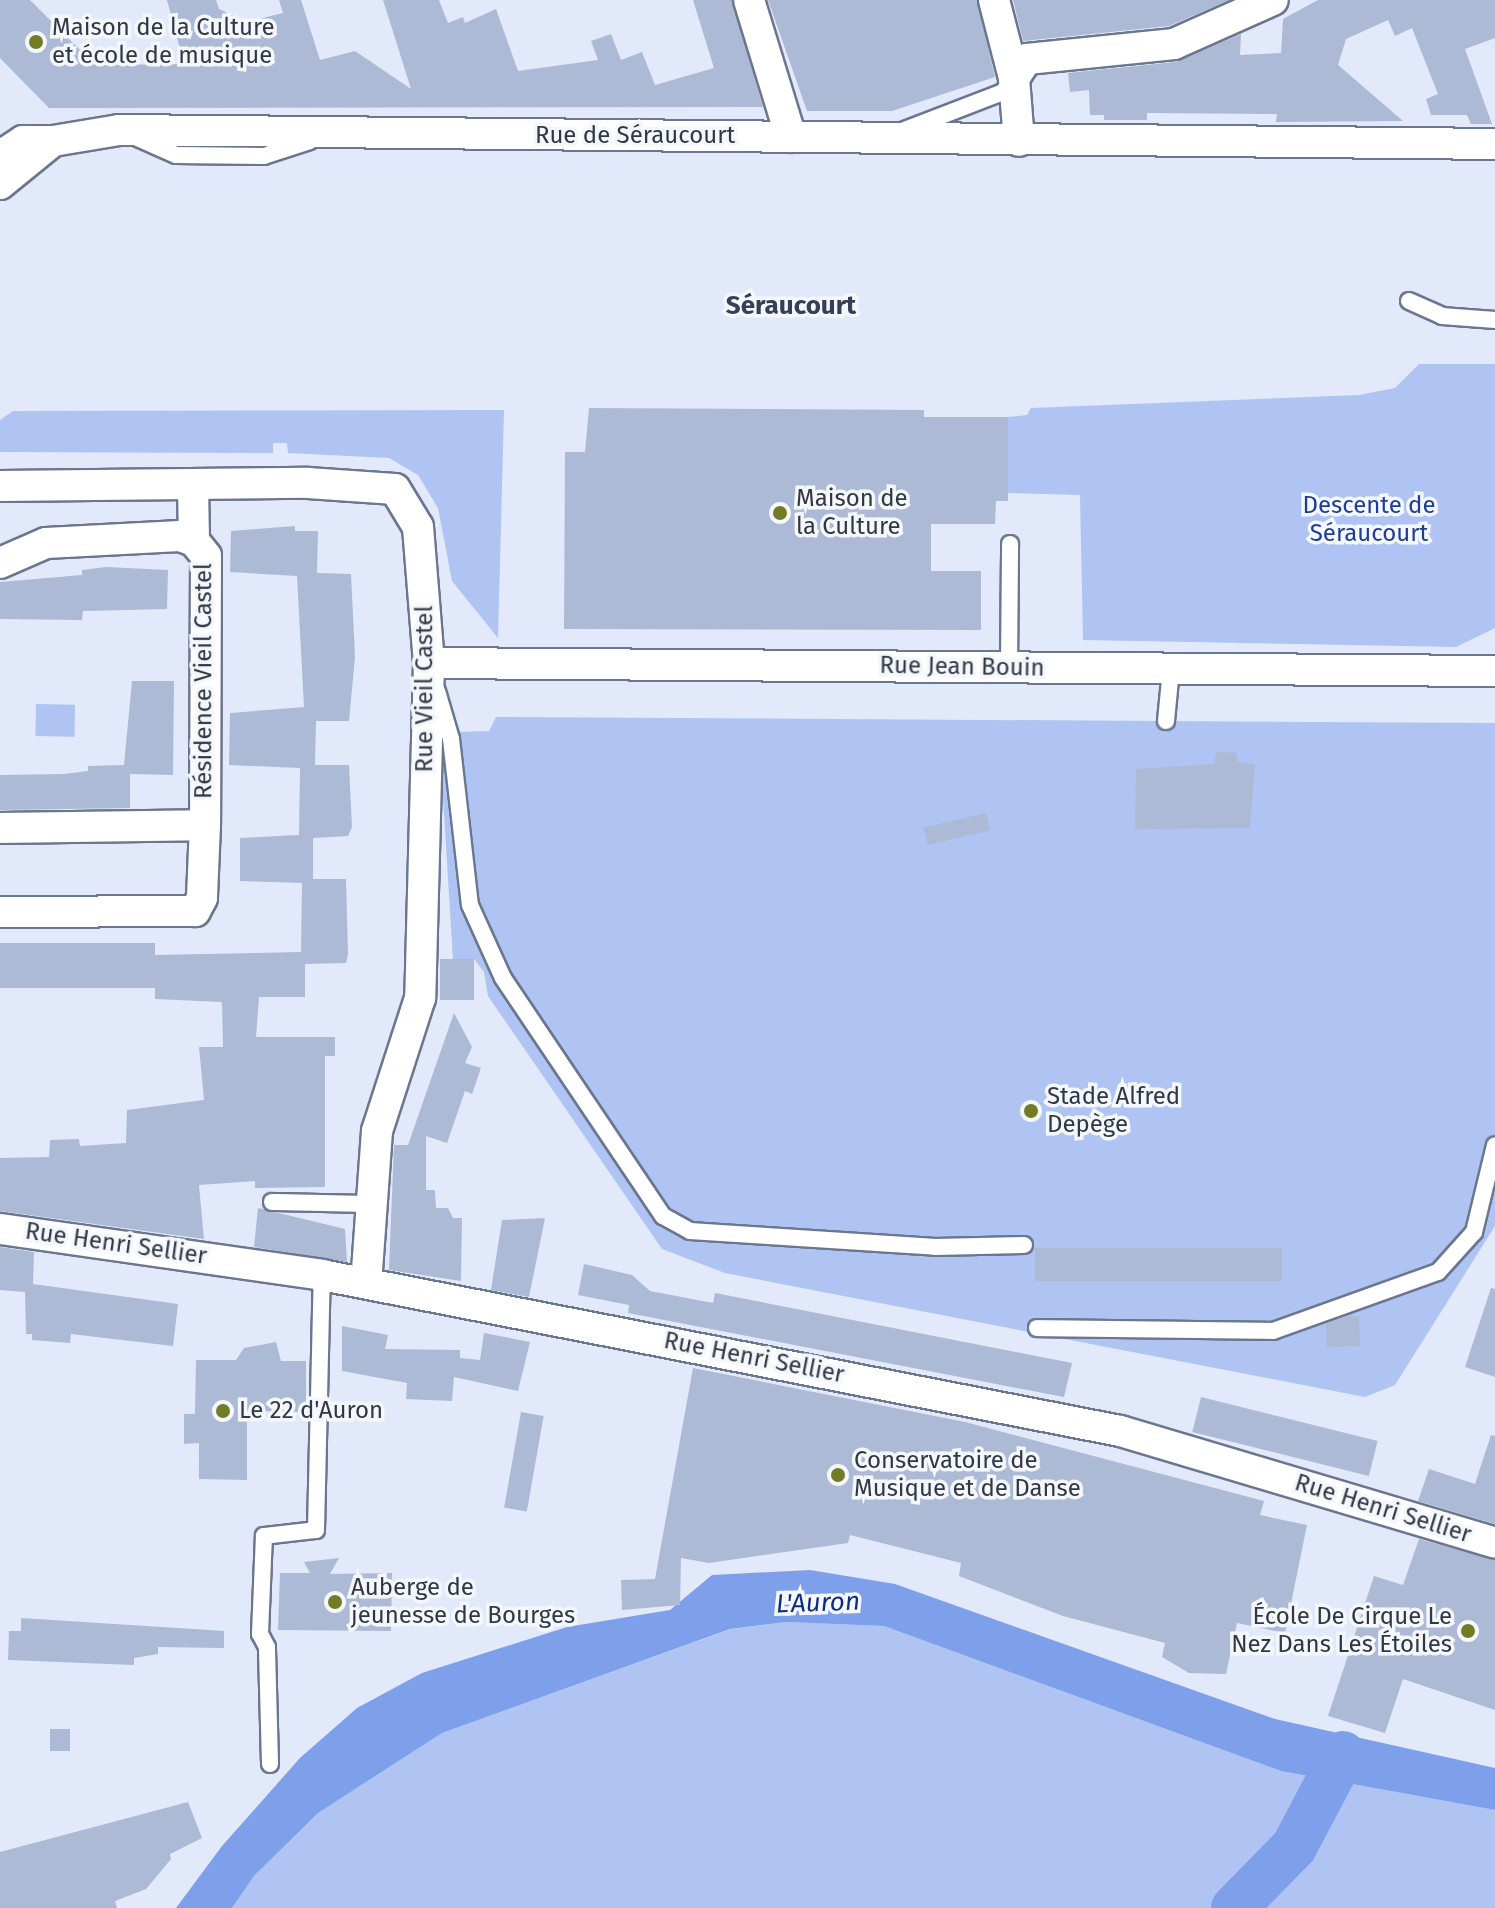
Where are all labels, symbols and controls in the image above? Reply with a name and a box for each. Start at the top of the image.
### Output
place label: Maison de la Culture et école de musique [52,14,275,70]
marker: Maison de la Culture et école de musique [27,33,45,51]
street label: Rue de Séraucourt [535,122,735,150]
district label: Séraucourt [726,290,856,322]
place label: Maison de la Culture [796,485,908,541]
park label: Descente de Séraucourt [1302,492,1436,548]
marker: Maison de la Culture [771,504,789,522]
street label: Résidence Vieil Castel [190,563,218,799]
street label: Rue Vieil Castel [411,606,439,772]
street label: Rue Jean Bouin [879,651,1045,683]
place label: Stade Alfred Depège [1047,1083,1180,1139]
marker: Stade Alfred Depège [1022,1102,1040,1120]
street label: Rue Henri Sellier [23,1217,209,1271]
street label: Rue Henri Sellier [661,1326,847,1390]
place label: Le 22 d'Auron [239,1397,383,1425]
marker: Le 22 d'Auron [214,1402,232,1420]
place label: Conservatoire de Musique et de Danse [854,1447,1081,1503]
marker: Conservatoire de Musique et de Danse [829,1466,847,1484]
street label: Rue Henri Sellier [1291,1468,1475,1550]
place label: Auberge de jeunesse de Bourges [351,1574,575,1630]
water label: L'Auron [776,1586,860,1620]
marker: Auberge de jeunesse de Bourges [326,1593,344,1611]
place label: École De Cirque Le Nez Dans Les Étoiles [1231,1603,1452,1659]
marker: École De Cirque Le Nez Dans Les Étoiles [1459,1622,1477,1640]

